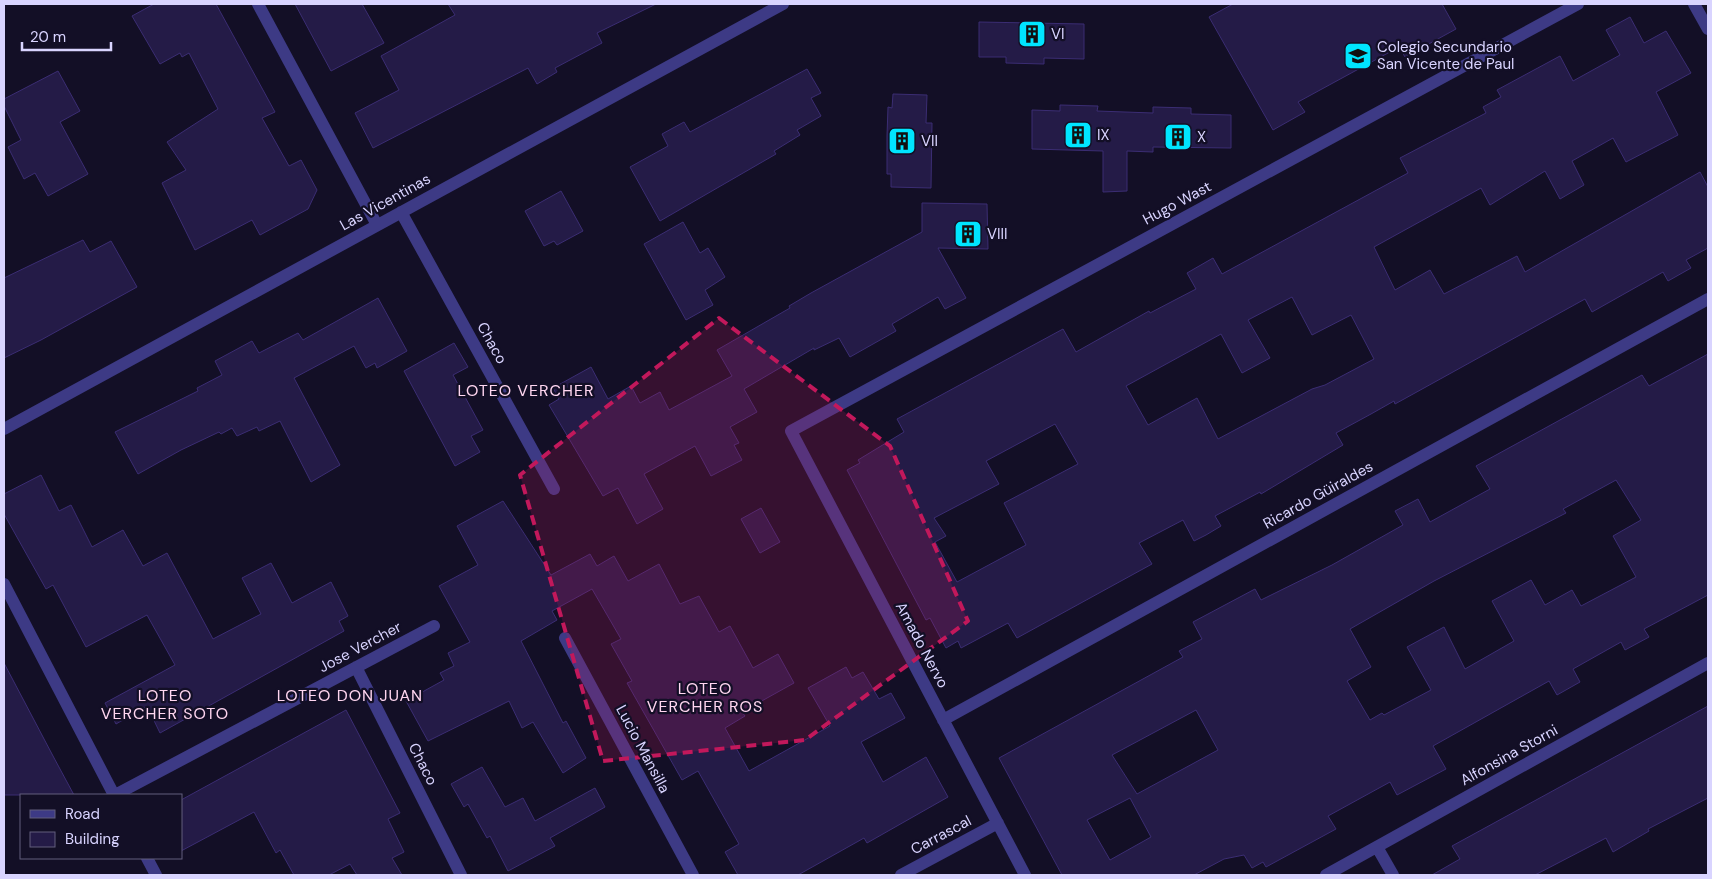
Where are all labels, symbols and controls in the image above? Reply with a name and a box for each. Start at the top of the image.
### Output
building icon: VI [1017,19,1047,49]
scale bar [22,20,111,52]
place label: VI [1051,24,1065,44]
text: 20 m [30,27,66,47]
place label: Colegio Secundario San Vicente de Paul [1377,37,1514,74]
school or university icon: Colegio Secundario San Vicente de Paul [1343,41,1373,71]
building icon: IX [1063,120,1093,150]
building icon: X [1163,122,1193,152]
place label: IX [1097,125,1110,145]
building icon: VII [887,126,917,156]
place label: X [1197,127,1206,147]
place label: VII [921,131,938,151]
street label: Las Vicentinas [336,169,434,235]
street label: Hugo Wast [1139,177,1215,229]
building icon: VIII [953,219,983,249]
place label: VIII [987,224,1008,244]
street label: Chaco [472,318,512,368]
district label: LOTEO VERCHER [457,380,595,401]
street label: Ricardo Güiraldes [1259,456,1377,534]
street label: Amado Nervo [891,599,953,692]
street label: Jose Vercher [315,617,405,677]
district label: LOTEO VERCHER ROS [647,678,763,717]
district label: LOTEO VERCHER SOTO [101,685,229,724]
district label: LOTEO DON JUAN [277,685,423,706]
street label: Lucio Mansilla [611,702,675,796]
street label: Alfonsina Storni [1457,720,1561,790]
street label: Chaco [404,739,442,789]
legend [20,794,182,859]
text: Road [65,804,100,824]
street label: Carrascal [907,811,975,859]
text: Building [65,829,120,849]

